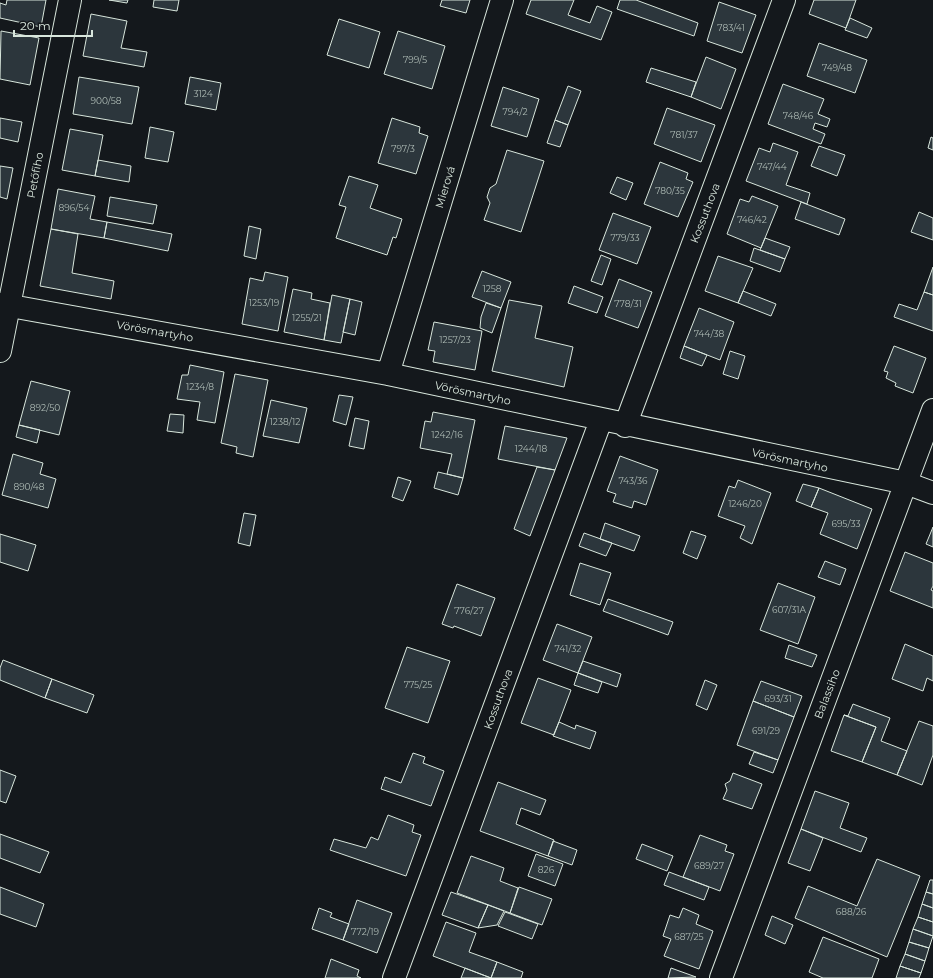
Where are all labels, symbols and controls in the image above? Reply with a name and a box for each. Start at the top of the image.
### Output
scale bar [14,12,92,38]
text: 20 m [20,18,51,33]
house number: 783/41 [717,22,745,33]
house number: 799/5 [403,54,427,65]
house number: 749/48 [822,62,852,73]
house number: 3124 [193,88,213,99]
house number: 900/58 [90,95,122,106]
house number: 794/2 [502,106,528,117]
house number: 748/46 [783,110,814,121]
house number: 781/37 [670,129,698,140]
house number: 797/3 [391,143,415,154]
street label: Petőfiho [24,151,46,199]
house number: 747/44 [757,161,787,172]
street label: Mierová [432,164,458,210]
street label: Kossuthova [687,181,723,245]
house number: 780/35 [655,185,685,196]
house number: 896/54 [59,202,89,213]
house number: 746/42 [737,214,767,225]
house number: 779/33 [610,232,640,243]
house number: 1258 [482,283,502,294]
house number: 1253/19 [249,297,280,308]
house number: 778/31 [614,298,642,309]
house number: 1255/21 [292,312,322,323]
street label: Vörösmartyho [116,317,195,345]
house number: 744/38 [694,328,725,339]
house number: 1257/23 [439,334,471,345]
street label: Vörösmartyho [434,378,513,408]
house number: 1234/8 [186,381,214,392]
house number: 892/50 [30,402,60,413]
house number: 1238/12 [270,416,300,427]
house number: 1242/16 [431,429,463,440]
house number: 1244/18 [515,443,548,454]
street label: Vörösmartyho [751,445,830,475]
house number: 743/36 [618,475,648,486]
house number: 890/48 [13,481,45,492]
house number: 1246/20 [728,498,762,509]
house number: 695/33 [831,518,861,529]
house number: 607/31A [772,604,807,615]
house number: 776/27 [454,605,484,616]
house number: 741/32 [555,643,581,654]
street label: Kossuthova [481,667,515,731]
street label: Balassiho [811,667,843,721]
house number: 775/25 [404,679,432,690]
house number: 693/31 [764,693,792,704]
house number: 691/29 [752,725,780,736]
house number: 689/27 [694,860,724,871]
house number: 826 [538,864,555,875]
house number: 688/26 [836,906,867,917]
house number: 772/19 [351,926,379,937]
house number: 687/25 [674,931,704,942]

